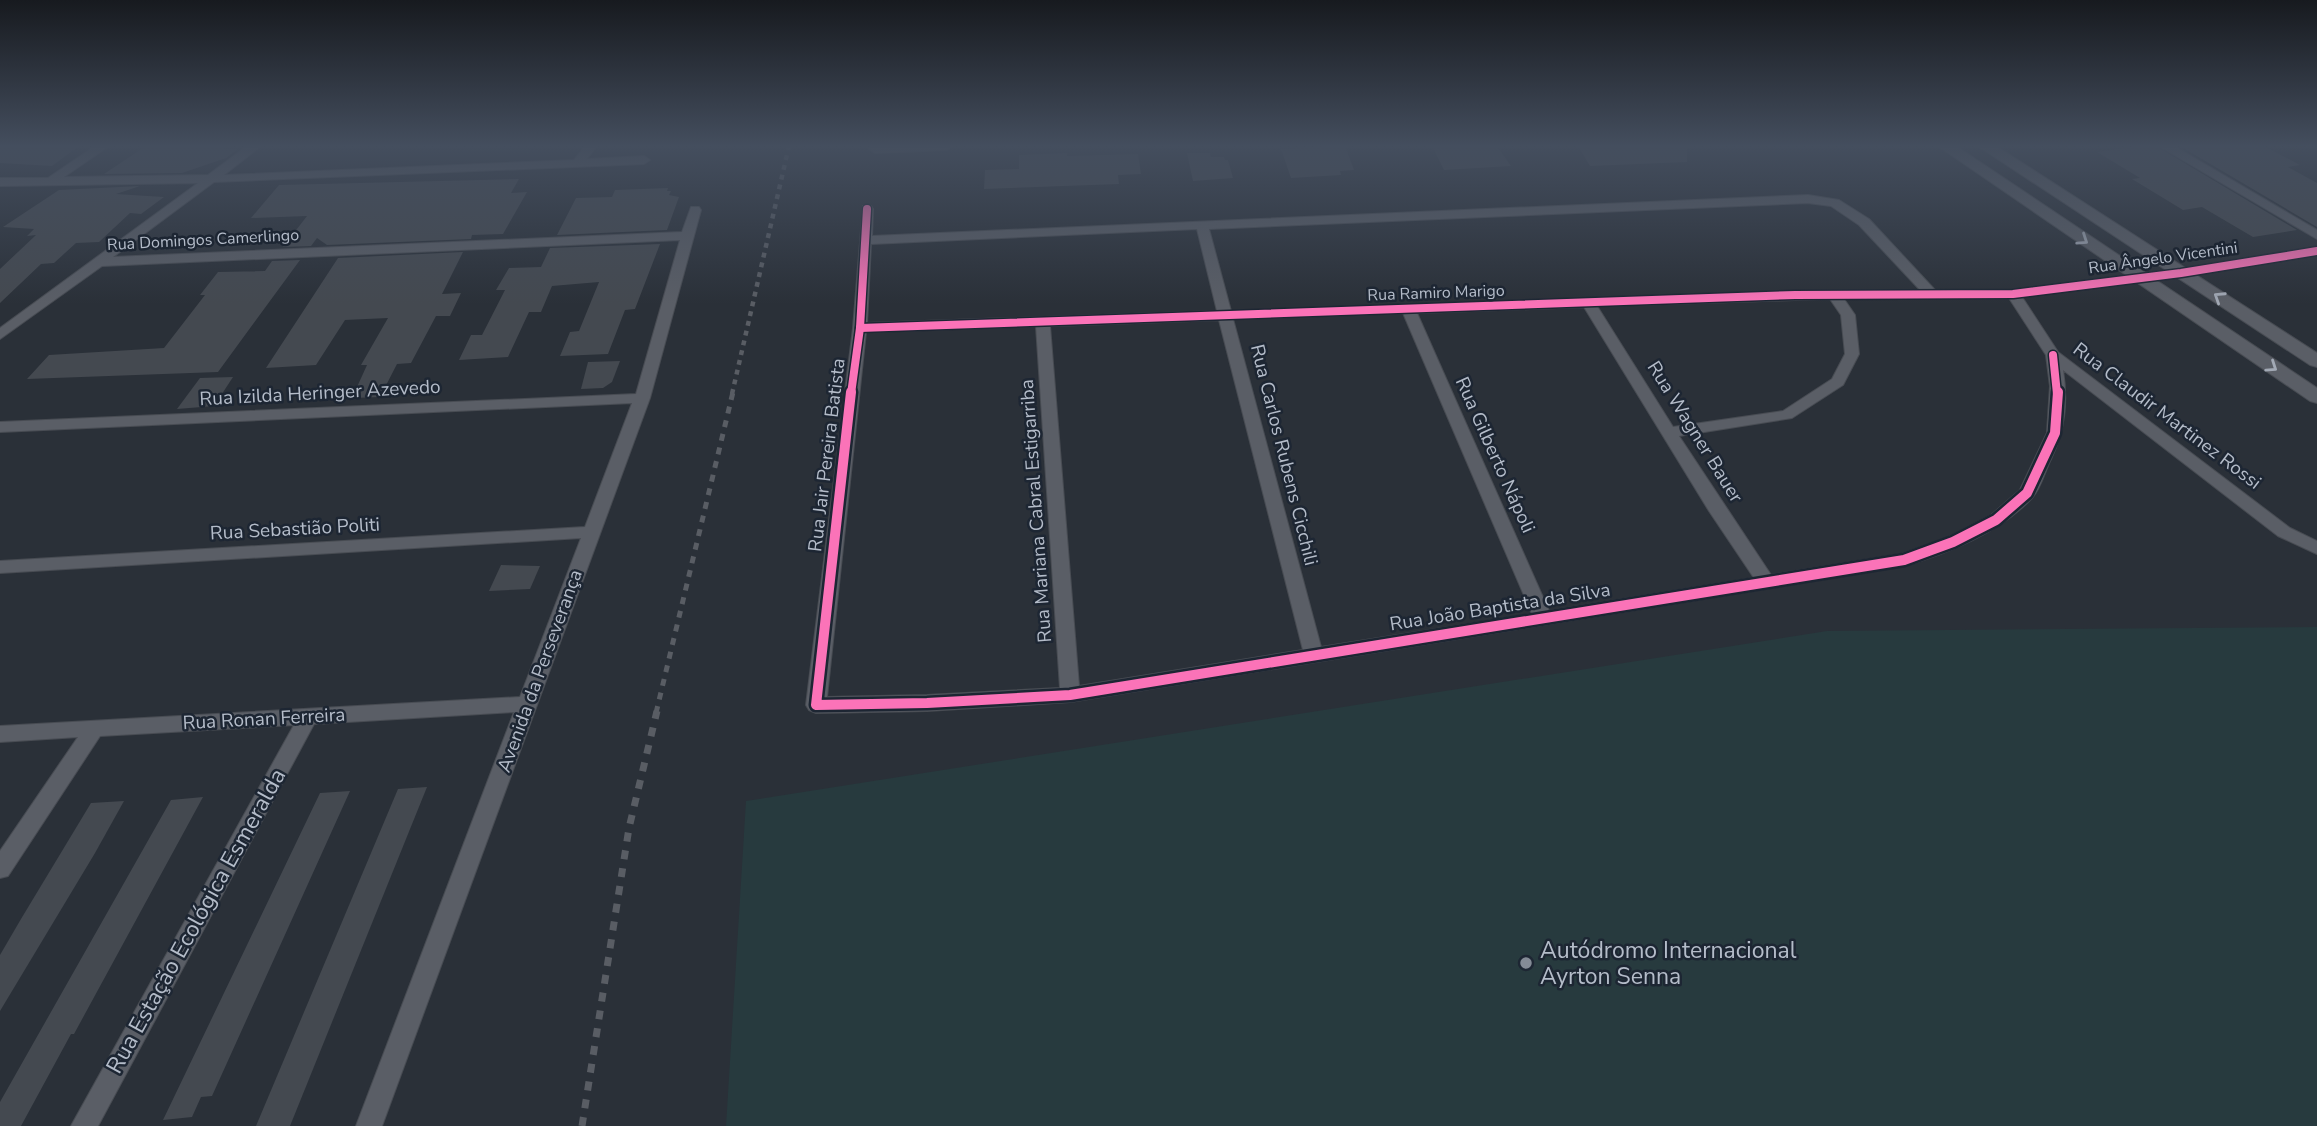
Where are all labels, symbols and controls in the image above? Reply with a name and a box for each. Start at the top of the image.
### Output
street label: Rua Domingos Camerlingo [106,224,300,256]
one-way arrow [2075,232,2088,244]
street label: Rua Ângelo Vicentini [2087,237,2239,279]
street label: Rua Ramiro Marigo [1367,280,1505,306]
one-way arrow [2213,292,2226,305]
street label: Rua Claudir Martinez Rossi [2067,337,2267,495]
street label: Rua Carlos Rubens Cicchili [1244,342,1324,568]
street label: Rua Wagner Bauer [1641,356,1749,508]
street label: Rua Jair Pereira Batista [802,357,852,553]
one-way arrow [2264,358,2277,371]
street label: Rua Gilberto Nápoli [1449,373,1541,537]
street label: Rua Izilda Heringer Azevedo [199,374,441,412]
street label: Rua Mariana Cabral Estigarriba [1014,378,1058,644]
street label: Rua Sebastião Politi [209,512,381,546]
street label: Avenida da Perseverança [491,566,589,776]
street label: Rua João Baptista da Silva [1388,577,1612,637]
street label: Rua Ronan Ferreira [182,702,346,736]
street label: Rua Estação Ecológica Esmeralda [99,763,293,1079]
place label: Autódromo Internacional Ayrton Senna [1540,935,1797,992]
marker: Autódromo Internacional Ayrton Senna [1518,955,1534,971]

